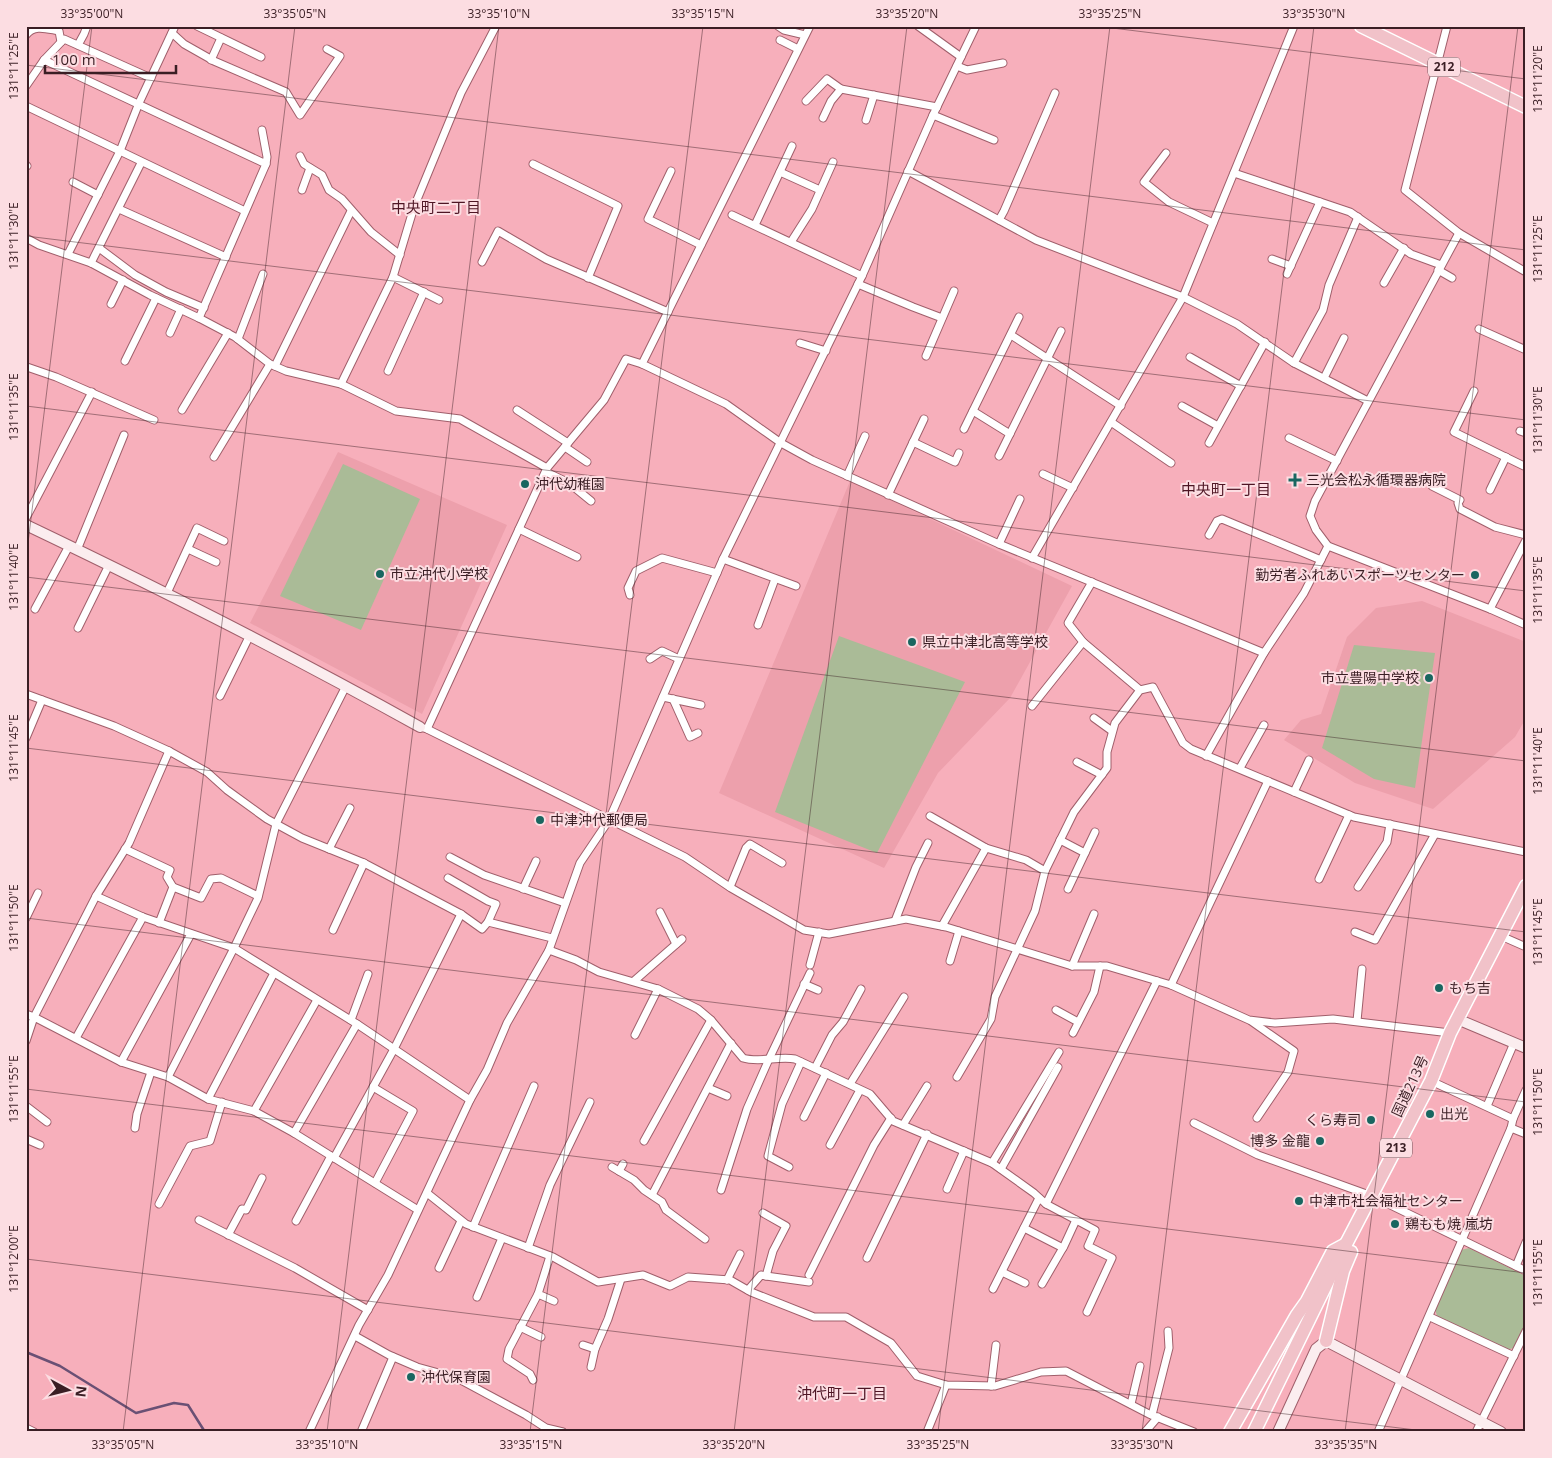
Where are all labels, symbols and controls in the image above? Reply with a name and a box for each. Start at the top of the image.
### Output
text: 33°35'00"N [61,5,123,22]
text: 33°35'05"N [264,5,326,22]
text: 33°35'10"N [468,5,530,22]
text: 33°35'15"N [672,5,734,22]
text: 33°35'20"N [876,5,938,22]
text: 33°35'25"N [1079,5,1141,22]
text: 33°35'30"N [1283,5,1345,22]
text: 131°11'25"E [5,32,22,100]
scale bar [45,42,176,74]
text: 131°11'20"E [1529,45,1546,113]
text: 100 m [52,49,96,69]
road number: 212 [1428,58,1460,76]
district label: 中央町二丁目 [391,197,481,217]
text: 131°11'30"E [5,202,22,270]
text: 131°11'25"E [1529,215,1546,283]
text: 131°11'35"E [5,373,22,441]
text: 131°11'30"E [1529,386,1546,454]
place label: 三光会松永循環器病院 [1306,470,1446,489]
marker: 三光会松永循環器病院 [1288,473,1302,487]
place label: 沖代幼稚園 [535,474,605,493]
marker: 沖代幼稚園 [519,478,531,490]
district label: 中央町一丁目 [1181,479,1271,499]
text: 131°11'40"E [5,543,22,611]
text: 131°11'35"E [1529,556,1546,624]
place label: 市立沖代小学校 [390,564,488,583]
place label: 勤労者ふれあいスポーツセンター [1255,565,1465,584]
marker: 市立沖代小学校 [374,568,386,580]
marker: 勤労者ふれあいスポーツセンター [1469,569,1481,581]
place label: 県立中津北高等学校 [922,632,1048,651]
marker: 県立中津北高等学校 [906,636,918,648]
place label: 市立豊陽中学校 [1321,668,1419,687]
marker: 市立豊陽中学校 [1423,672,1435,684]
text: 131°11'45"E [5,714,22,782]
text: 131°11'40"E [1529,727,1546,795]
place label: 中津沖代郵便局 [550,810,648,829]
marker: 中津沖代郵便局 [534,814,546,826]
text: 131°11'50"E [5,884,22,952]
text: 131°11'45"E [1529,898,1546,966]
place label: もち吉 [1449,978,1491,997]
marker: もち吉 [1433,982,1445,994]
street label: 国道213号 [1387,1052,1432,1120]
text: 131°11'55"E [5,1055,22,1123]
text: 131°11'50"E [1529,1068,1546,1136]
place label: 出光 [1440,1104,1468,1123]
marker: 出光 [1424,1108,1436,1120]
place label: くら寿司 [1305,1110,1361,1129]
marker: くら寿司 [1365,1114,1377,1126]
place label: 博多 金龍 [1250,1131,1310,1150]
marker: 博多 金龍 [1314,1135,1326,1147]
road number: 213 [1380,1138,1412,1158]
place label: 中津市社会福祉センター [1309,1191,1463,1210]
marker: 中津市社会福祉センター [1293,1195,1305,1207]
place label: 鶏もも焼 嵐坊 [1405,1214,1493,1233]
marker: 鶏もも焼 嵐坊 [1389,1218,1401,1230]
text: 131°12'00"E [5,1225,22,1293]
text: 131°11'55"E [1529,1239,1546,1307]
north arrow [42,1366,92,1416]
place label: 沖代保育園 [421,1367,491,1386]
marker: 沖代保育園 [405,1371,417,1383]
district label: 沖代町一丁目 [797,1383,887,1403]
text: N [71,1385,92,1398]
text: 33°35'05"N [92,1436,154,1453]
text: 33°35'10"N [296,1436,358,1453]
text: 33°35'15"N [500,1436,562,1453]
text: 33°35'20"N [703,1436,765,1453]
text: 33°35'25"N [907,1436,969,1453]
text: 33°35'30"N [1111,1436,1173,1453]
text: 33°35'35"N [1315,1436,1377,1453]

